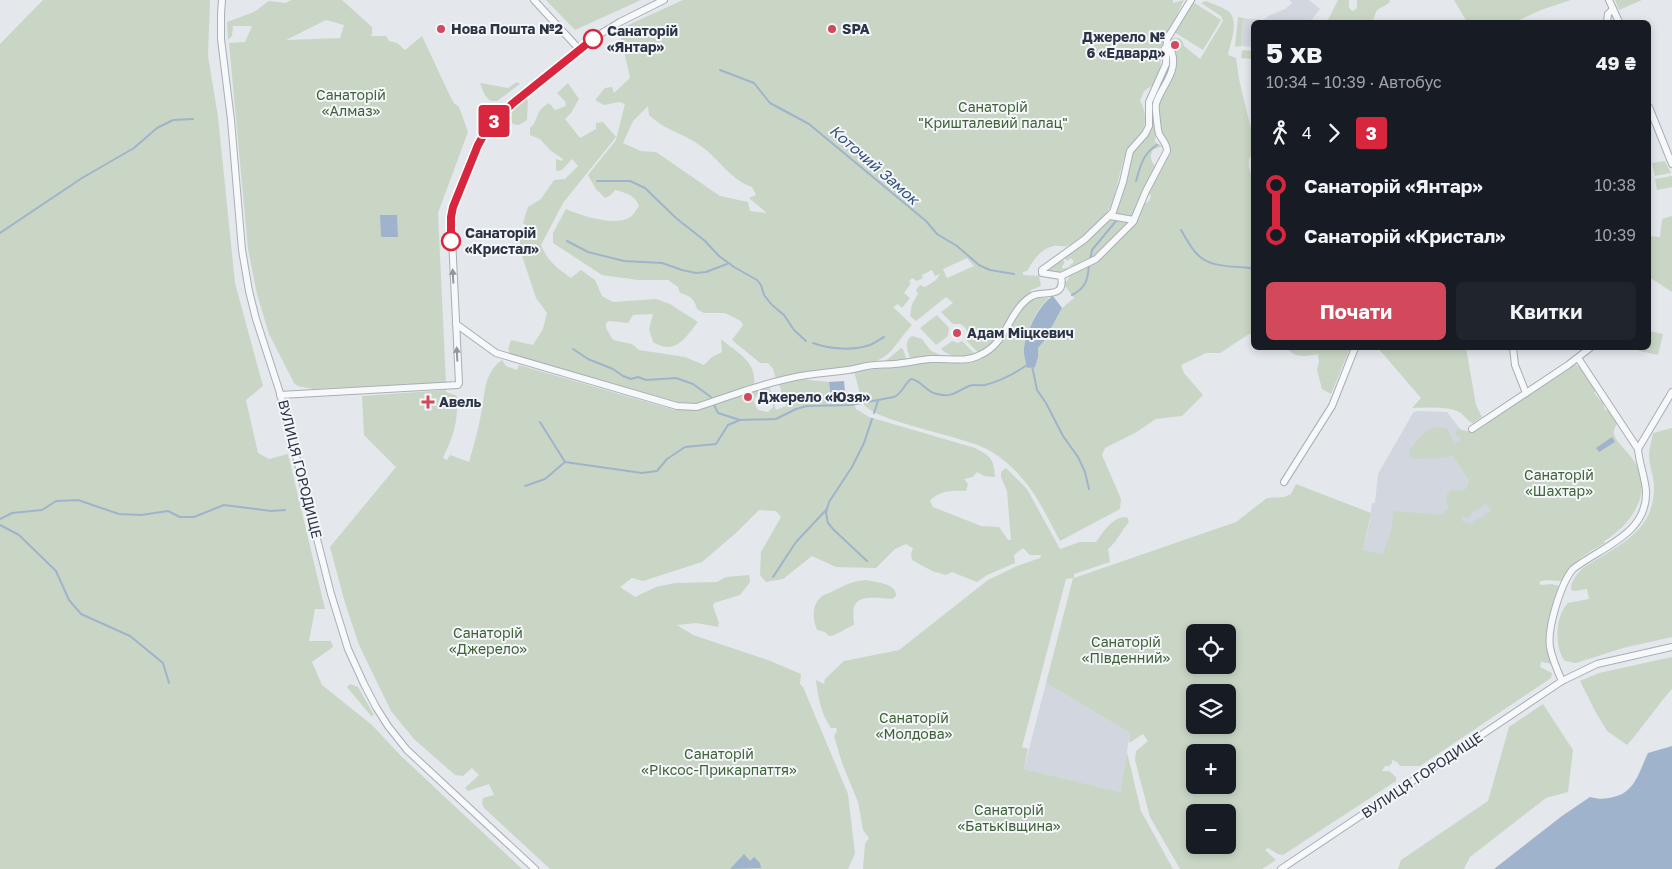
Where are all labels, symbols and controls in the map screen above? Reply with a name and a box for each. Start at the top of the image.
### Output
place label: Нова Пошта №2 [451,20,564,37]
place label: SPA [842,20,870,37]
place label: Санаторій «Янтар» [607,22,678,55]
marker: Нова Пошта №2 [435,23,447,35]
marker: SPA [826,23,838,35]
place label: Джерело № 6 «Едвард» [1082,28,1166,61]
marker: Санаторій «Янтар» [583,29,603,49]
text: 5 хв [1266,36,1323,69]
marker: Джерело № 6 «Едвард» [1169,39,1181,51]
text: 49 ₴ [1596,51,1636,74]
text: 10:34 – 10:39 · Автобус [1266,72,1442,92]
park label: Санаторій «Алмаз» [316,86,386,119]
park label: Санаторій "Кришталевий палац" [918,98,1068,131]
line badge: 3 [478,105,510,137]
text: 3 [489,110,499,132]
icon: walk [1266,119,1294,147]
icon: forward [1320,119,1348,147]
water label: Коточий Замок [826,121,925,209]
text: 3 [1366,122,1377,144]
text: 4 [1302,123,1312,143]
text: Санаторій «Янтар» [1304,174,1483,197]
text: 10:38 [1594,175,1636,195]
place label: Санаторій «Кристал» [465,224,539,257]
text: Санаторій «Кристал» [1304,224,1505,247]
text: 10:39 [1594,225,1636,245]
marker: Санаторій «Кристал» [441,231,461,251]
one-way arrow [448,267,456,283]
button: Почати [1266,282,1446,340]
button: Квитки [1456,282,1636,340]
place label: Адам Міцкевич [967,324,1074,341]
marker: Адам Міцкевич [951,327,963,339]
one-way arrow [453,346,461,362]
place label: Джерело «Юзя» [758,388,870,405]
marker: Джерело «Юзя» [742,391,754,403]
place label: Авель [439,393,482,410]
marker: Авель [421,395,435,409]
street label: ВУЛИЦЯ ГОРОДИЩЕ [275,398,326,540]
park label: Санаторій «Шахтар» [1524,466,1594,499]
park label: Санаторій «Джерело» [449,624,527,657]
map controls [1186,624,1236,854]
button: locate [1186,624,1236,674]
park label: Санаторій «Південний» [1082,633,1170,666]
button: layers [1186,684,1236,734]
park label: Санаторій «Молдова» [876,709,953,742]
street label: ВУЛИЦЯ ГОРОДИЩЕ [1358,728,1485,821]
button: + [1186,744,1236,794]
park label: Санаторій «Ріксос-Прикарпаття» [641,745,797,778]
park label: Санаторій «Батьківщина» [957,801,1061,834]
button: − [1186,804,1236,854]

